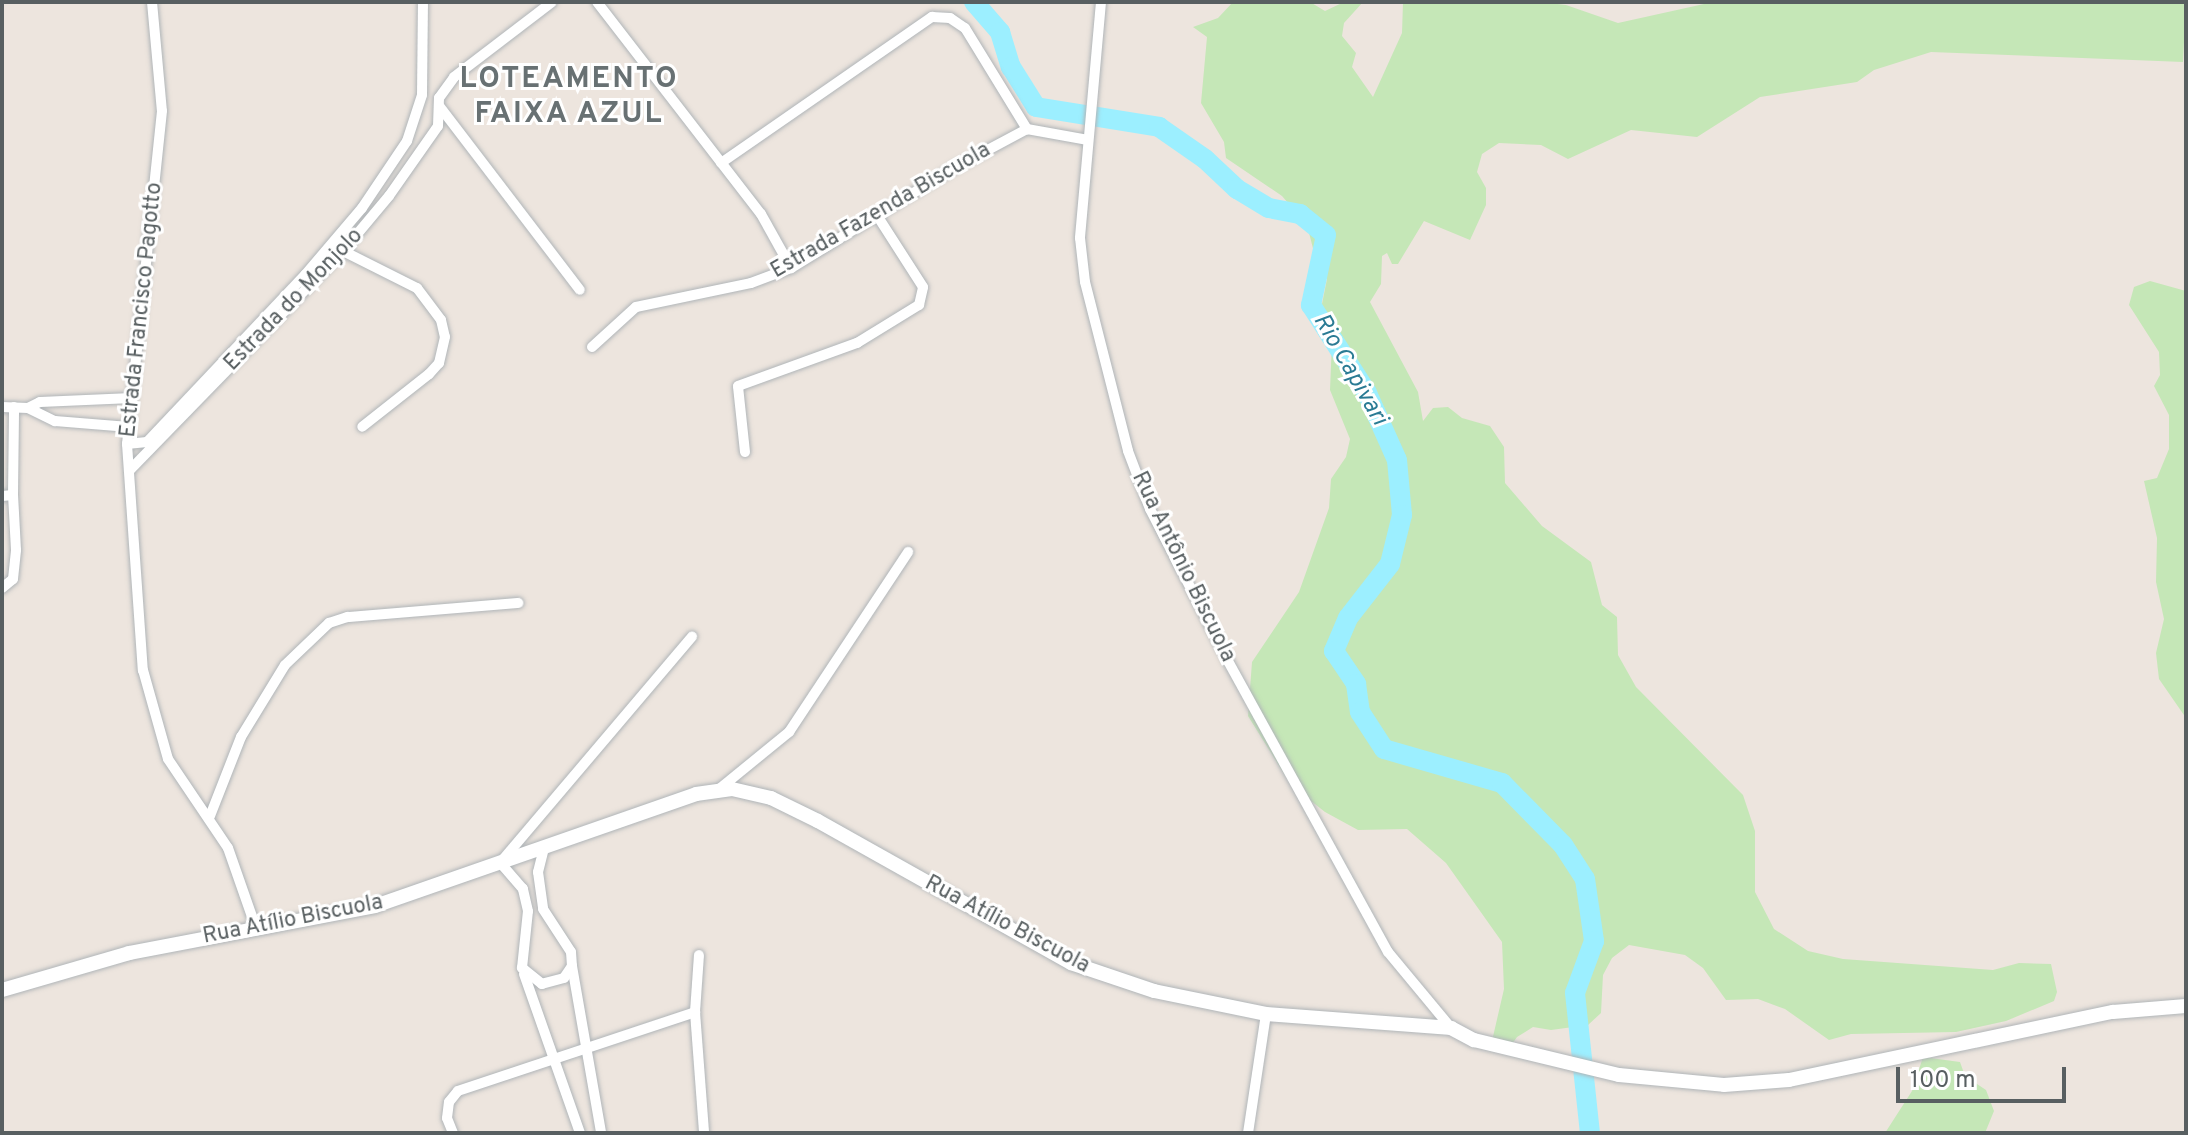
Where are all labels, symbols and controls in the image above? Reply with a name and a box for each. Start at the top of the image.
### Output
district label: LOTEAMENTO FAIXA AZUL [459,62,679,132]
street label: Estrada Fazenda Biscuola [767,137,995,285]
street label: Estrada Francisco Pagotto [115,181,169,439]
street label: Estrada do Monjolo [219,223,369,377]
water label: Rio Capivari [1305,309,1393,431]
street label: Rua Antônio Biscuola [1125,467,1241,667]
street label: Rua Atílio Biscuola [920,870,1094,980]
street label: Rua Atílio Biscuola [200,890,386,950]
scale bar [1900,1051,2070,1101]
text: 100 m [1910,1066,1976,1096]

